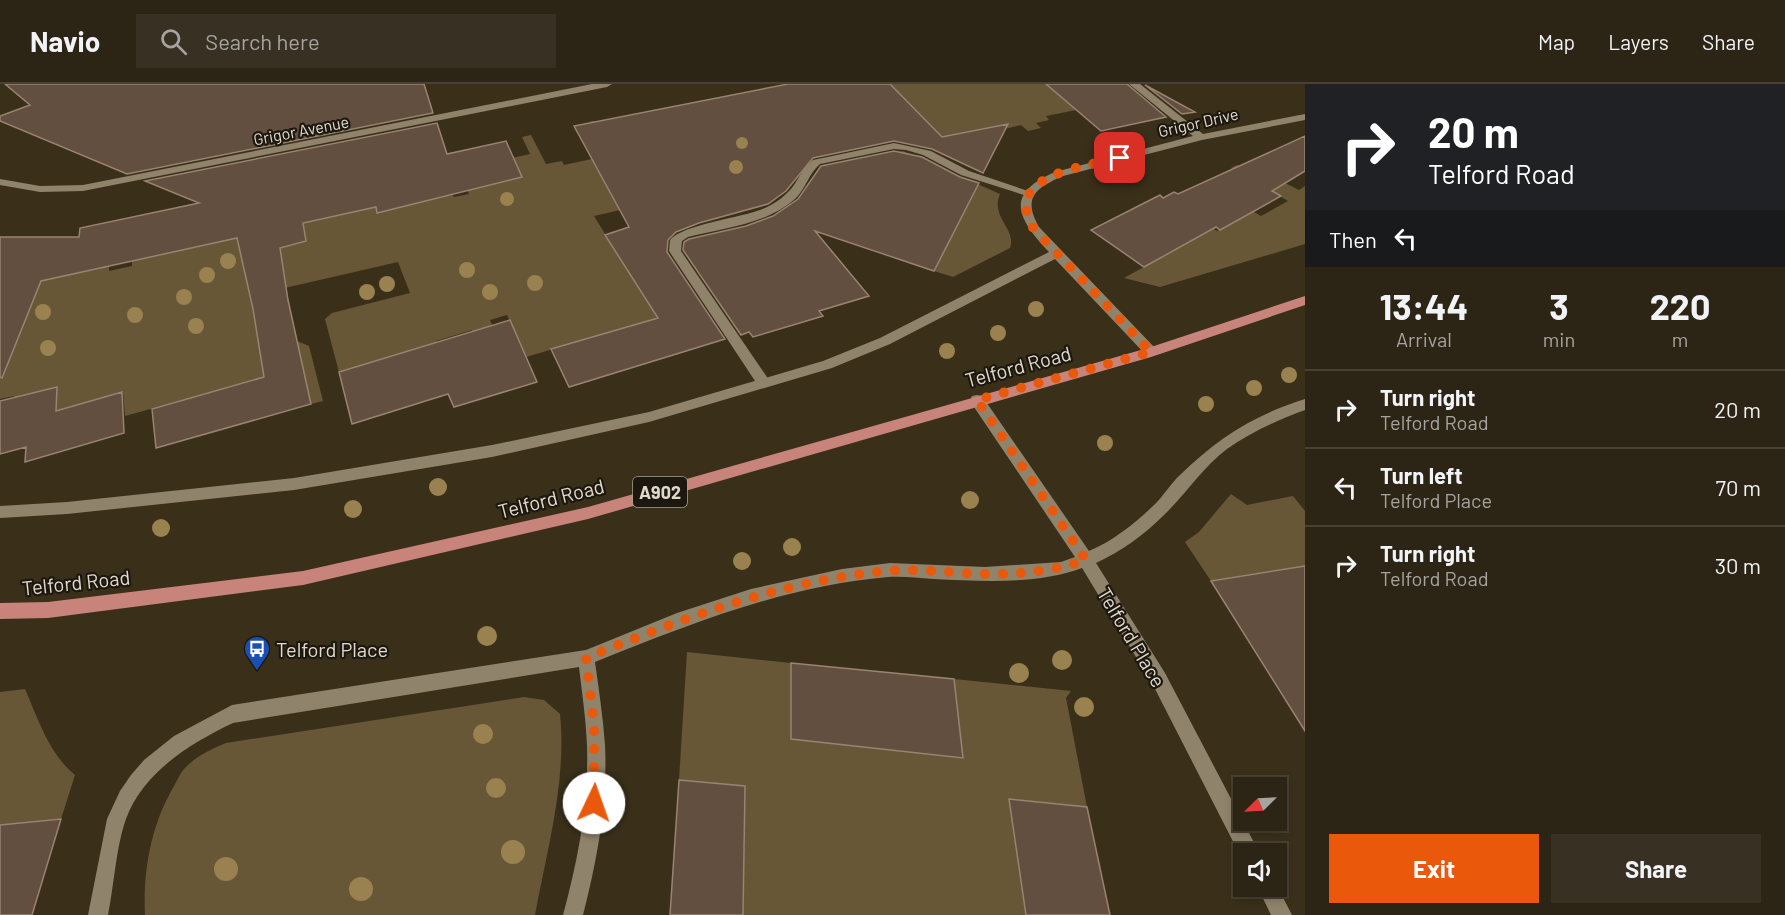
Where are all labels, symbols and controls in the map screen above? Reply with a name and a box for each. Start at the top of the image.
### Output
search box [136,14,556,68]
text: Navio [30,24,100,58]
icon: search [157,25,190,58]
text: Search here [205,28,320,54]
text: Map [1538,29,1575,54]
text: Layers [1608,29,1669,54]
text: Share [1702,29,1755,54]
street label: Grigor Drive [1156,104,1240,140]
text: 20 m [1428,106,1519,156]
icon: right [1329,108,1407,186]
street label: Grigor Avenue [252,111,350,149]
pin [1094,132,1145,183]
icon: arrive [1103,141,1136,174]
text: Telford Road [1428,157,1575,189]
icon: left [1389,222,1422,255]
text: Then [1329,226,1377,252]
text: 13:44 [1379,284,1468,327]
text: 3 [1549,284,1569,327]
text: 220 [1650,284,1711,327]
text: Arrival [1396,327,1452,351]
text: min [1543,327,1575,351]
text: m [1672,327,1688,351]
street label: Telford Road [962,340,1074,392]
text: Turn right [1380,384,1475,410]
icon: right [1329,393,1362,426]
text: 20 m [1714,396,1761,422]
text: Telford Road [1380,410,1489,434]
text: Turn left [1380,462,1463,488]
icon: left [1329,471,1362,504]
street label: Telford Road [495,473,607,523]
text: 70 m [1716,474,1761,500]
road number: A902 [633,477,687,507]
text: Telford Place [1380,488,1492,512]
text: Turn right [1380,540,1475,566]
icon: right [1329,549,1362,582]
text: 30 m [1715,552,1761,578]
street label: Telford Road [21,564,131,600]
text: Telford Road [1380,566,1489,590]
street label: Telford Place [1093,583,1171,691]
bus stop icon: Telford Place [242,634,272,672]
place label: Telford Place [276,637,388,661]
position arrow [562,771,626,835]
north arrow [1233,777,1287,831]
map controls [1233,777,1287,897]
button: Exit [1329,834,1539,903]
button: Share [1551,834,1761,903]
button: sound [1233,843,1287,897]

